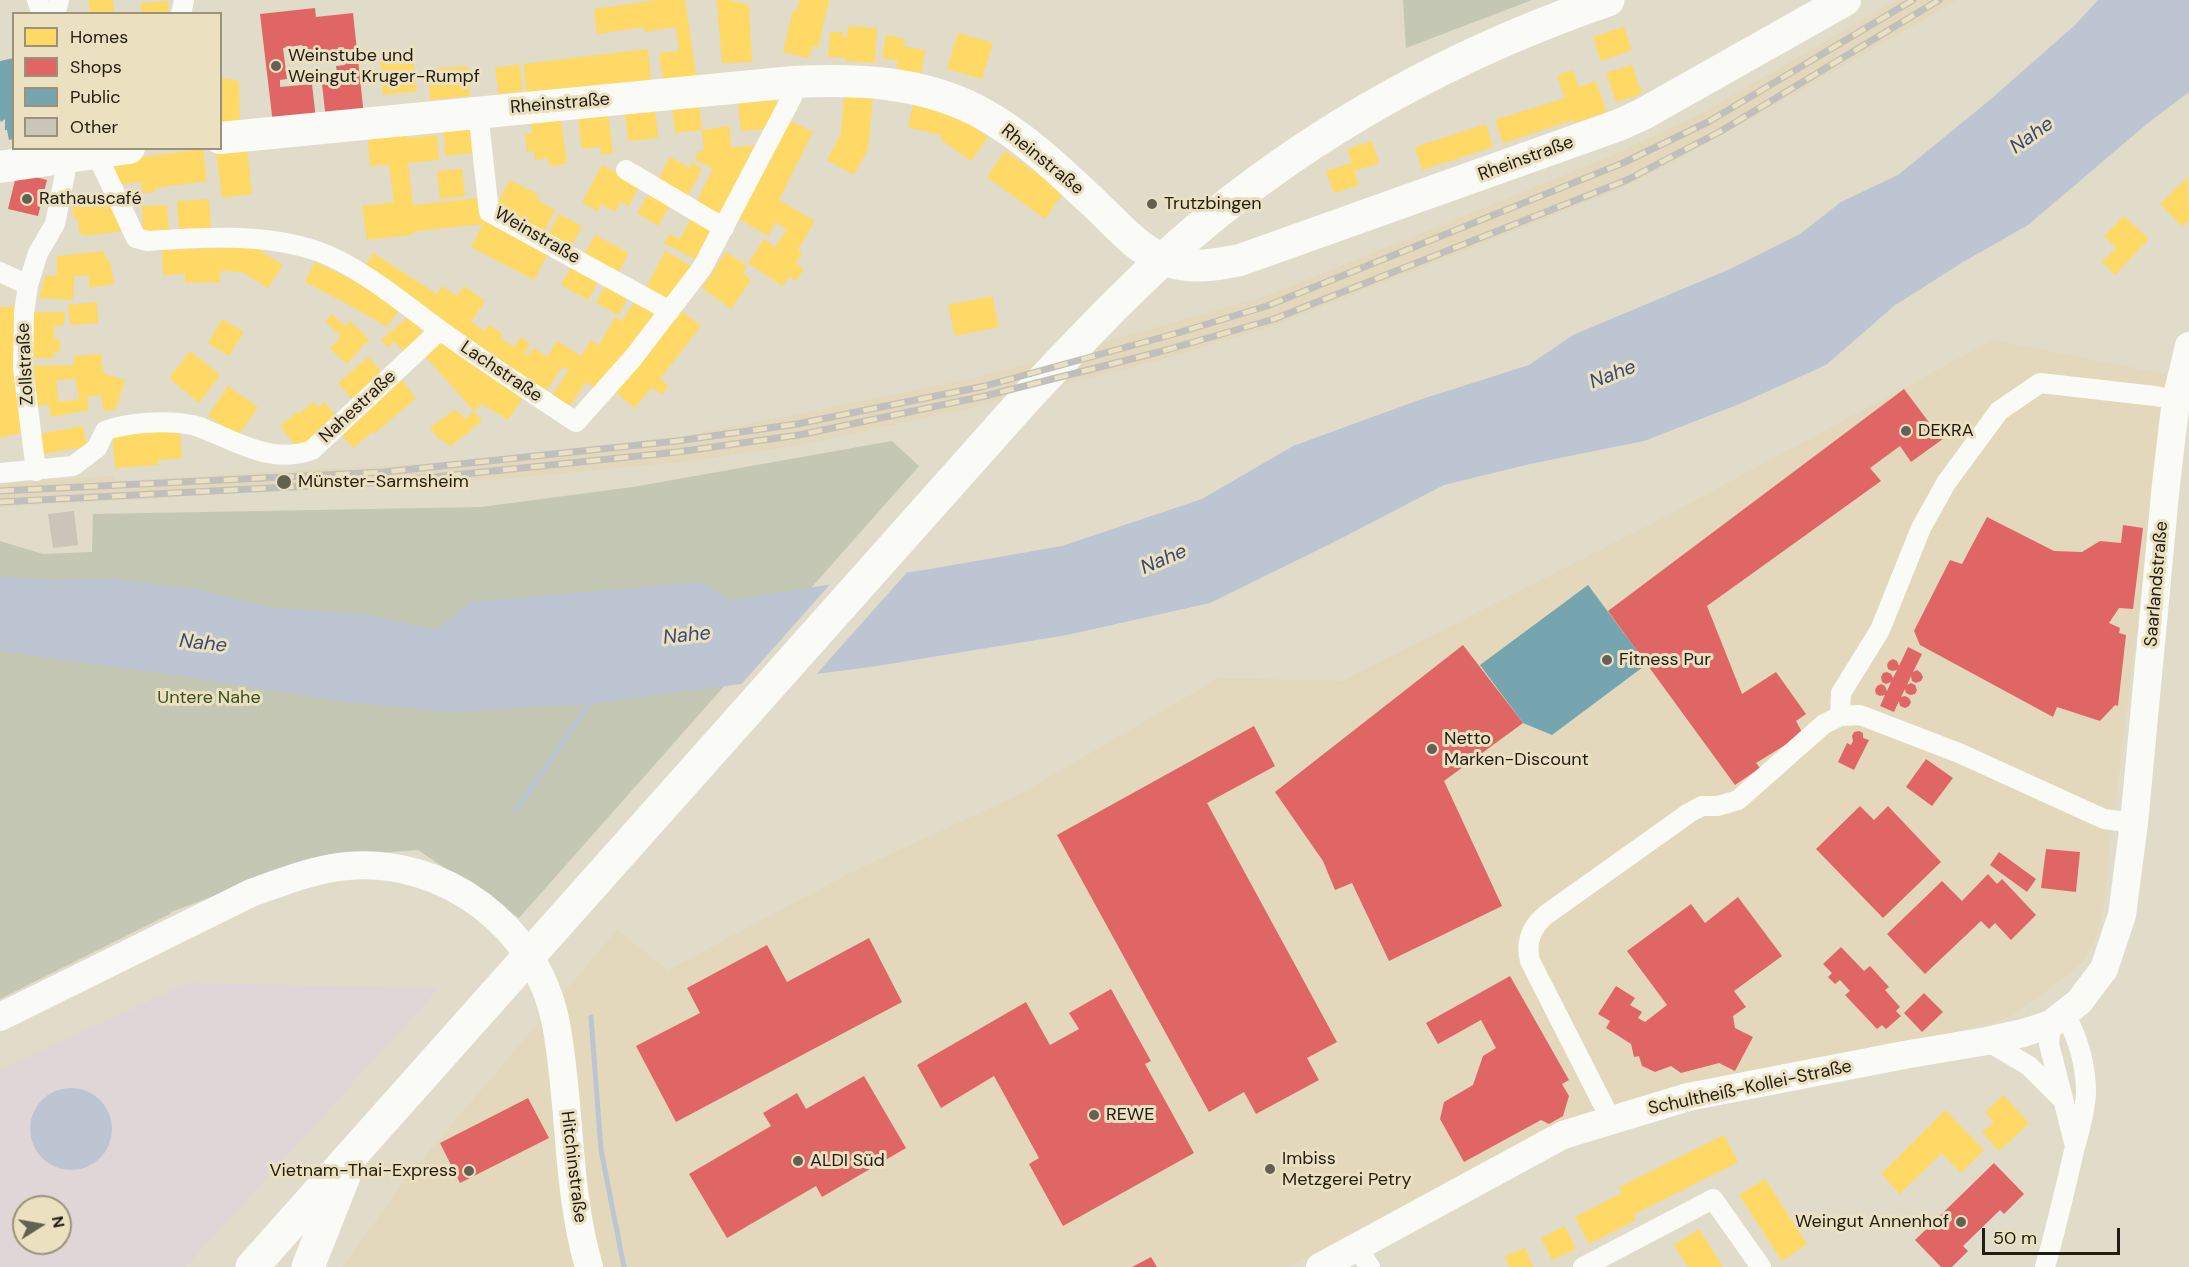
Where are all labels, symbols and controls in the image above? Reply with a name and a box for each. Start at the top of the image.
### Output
legend [12,12,222,150]
text: Homes [70,25,128,49]
place label: Weinstube und Weingut Kruger-Rumpf [288,45,480,88]
text: Shops [70,55,122,79]
marker: Weinstube und Weingut Kruger-Rumpf [269,59,283,73]
text: Public [70,85,121,109]
street label: Rheinstraße [509,89,611,119]
water label: Nahe [2006,112,2058,160]
text: Other [70,115,118,139]
street label: Rheinstraße [996,120,1088,200]
street label: Rheinstraße [1475,132,1577,186]
place label: Rathauscafé [39,188,142,210]
marker: Rathauscafé [20,192,34,206]
place label: Trutzbingen [1164,193,1262,215]
marker: Trutzbingen [1145,197,1159,211]
street label: Weinstraße [490,203,584,269]
street label: Zollstraße [13,322,39,406]
street label: Lachstraße [456,337,546,407]
water label: Nahe [1586,355,1640,395]
street label: Nahestraße [315,366,401,448]
place label: DEKRA [1918,420,1974,442]
marker: DEKRA [1899,424,1913,438]
place label: Münster-Sarmsheim [298,471,469,493]
marker: Münster-Sarmsheim [275,473,293,491]
street label: Saarlandstraße [2141,520,2173,648]
water label: Nahe [1137,540,1191,580]
water label: Nahe [662,622,712,650]
water label: Nahe [178,630,228,658]
place label: Fitness Pur [1619,649,1711,671]
marker: Fitness Pur [1600,653,1614,667]
park label: Untere Nahe [157,687,261,709]
place label: Netto Marken-Discount [1444,728,1589,771]
marker: Netto Marken-Discount [1425,742,1439,756]
street label: Schultheiß-Kollei-Straße [1646,1056,1854,1120]
place label: REWE [1106,1104,1154,1126]
marker: REWE [1087,1108,1101,1122]
street label: Hitchinstraße [555,1110,591,1224]
place label: Imbiss Metzgerei Petry [1282,1148,1411,1190]
place label: ALDI Süd [810,1150,885,1172]
marker: ALDI Süd [791,1154,805,1168]
place label: Vietnam-Thai-Express [269,1160,457,1182]
marker: Imbiss Metzgerei Petry [1263,1162,1277,1176]
marker: Vietnam-Thai-Express [462,1164,476,1178]
north arrow [12,1195,72,1255]
place label: Weingut Annenhof [1795,1211,1949,1233]
text: N [47,1214,70,1230]
marker: Weingut Annenhof [1954,1215,1968,1229]
scale bar [1985,1216,2123,1254]
text: 50 m [1993,1226,2037,1250]

